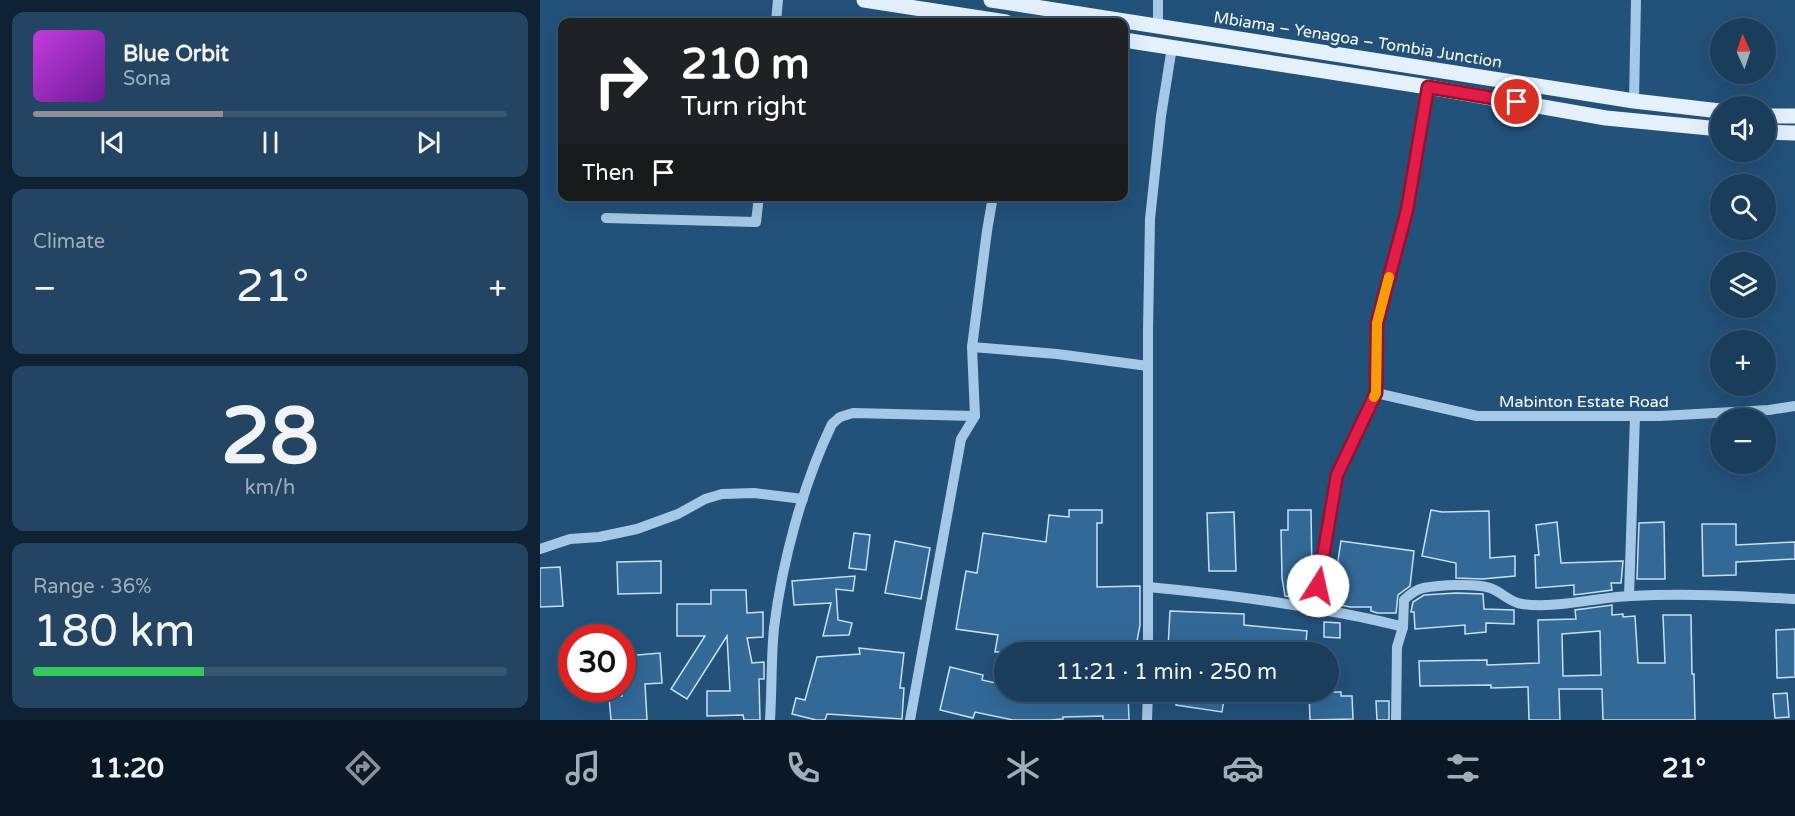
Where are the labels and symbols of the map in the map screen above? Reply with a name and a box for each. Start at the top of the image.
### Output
street label: Mbiama – Yenagoa – Tombia Junction [1212,7,1503,73]
north arrow [1710,18,1776,84]
pin [1491,76,1542,127]
street label: Mabinton Estate Road [1499,392,1669,412]
position arrow [1286,554,1350,618]
speed limit sign: 30 [558,624,636,702]

